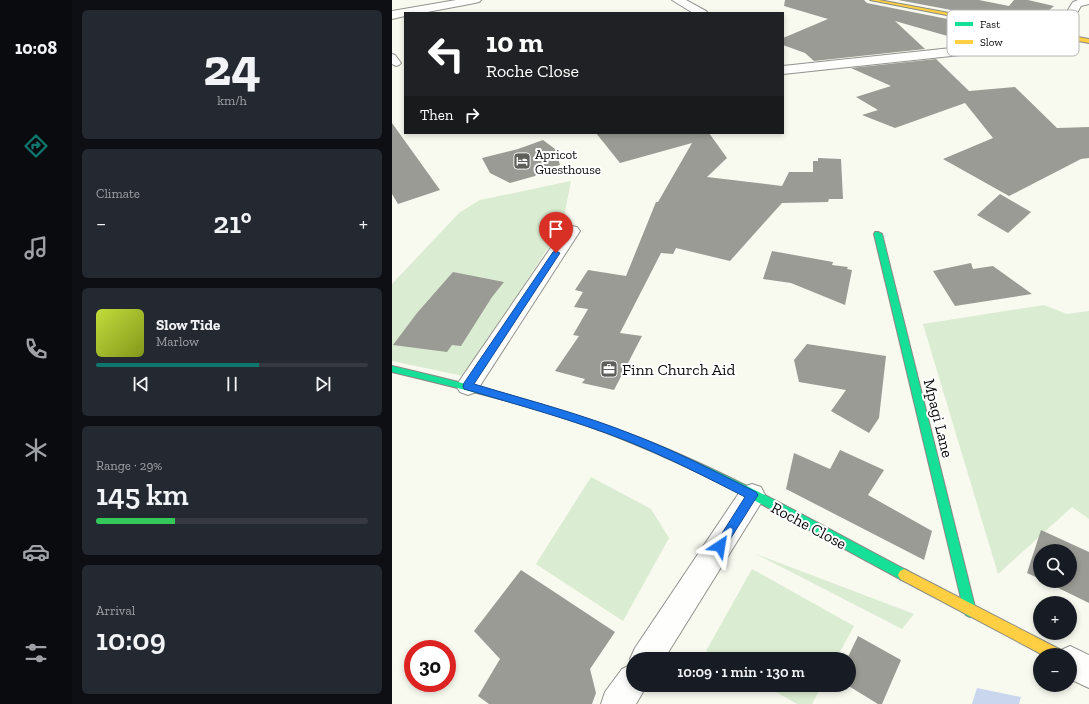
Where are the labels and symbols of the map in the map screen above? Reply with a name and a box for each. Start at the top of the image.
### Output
legend [947,10,1079,56]
text: Fast [980,18,1001,31]
text: Slow [980,36,1003,49]
place label: Apricot Guesthouse [535,147,601,177]
hotel icon: Apricot Guesthouse [512,151,532,171]
pin [539,212,573,253]
office icon: Finn Church Aid [599,359,619,379]
place label: Finn Church Aid [622,360,736,379]
street label: Mpagi Lane [920,377,957,459]
street label: Roche Close [768,498,850,553]
position arrow [699,525,741,567]
speed limit sign: 30 [404,640,456,692]

